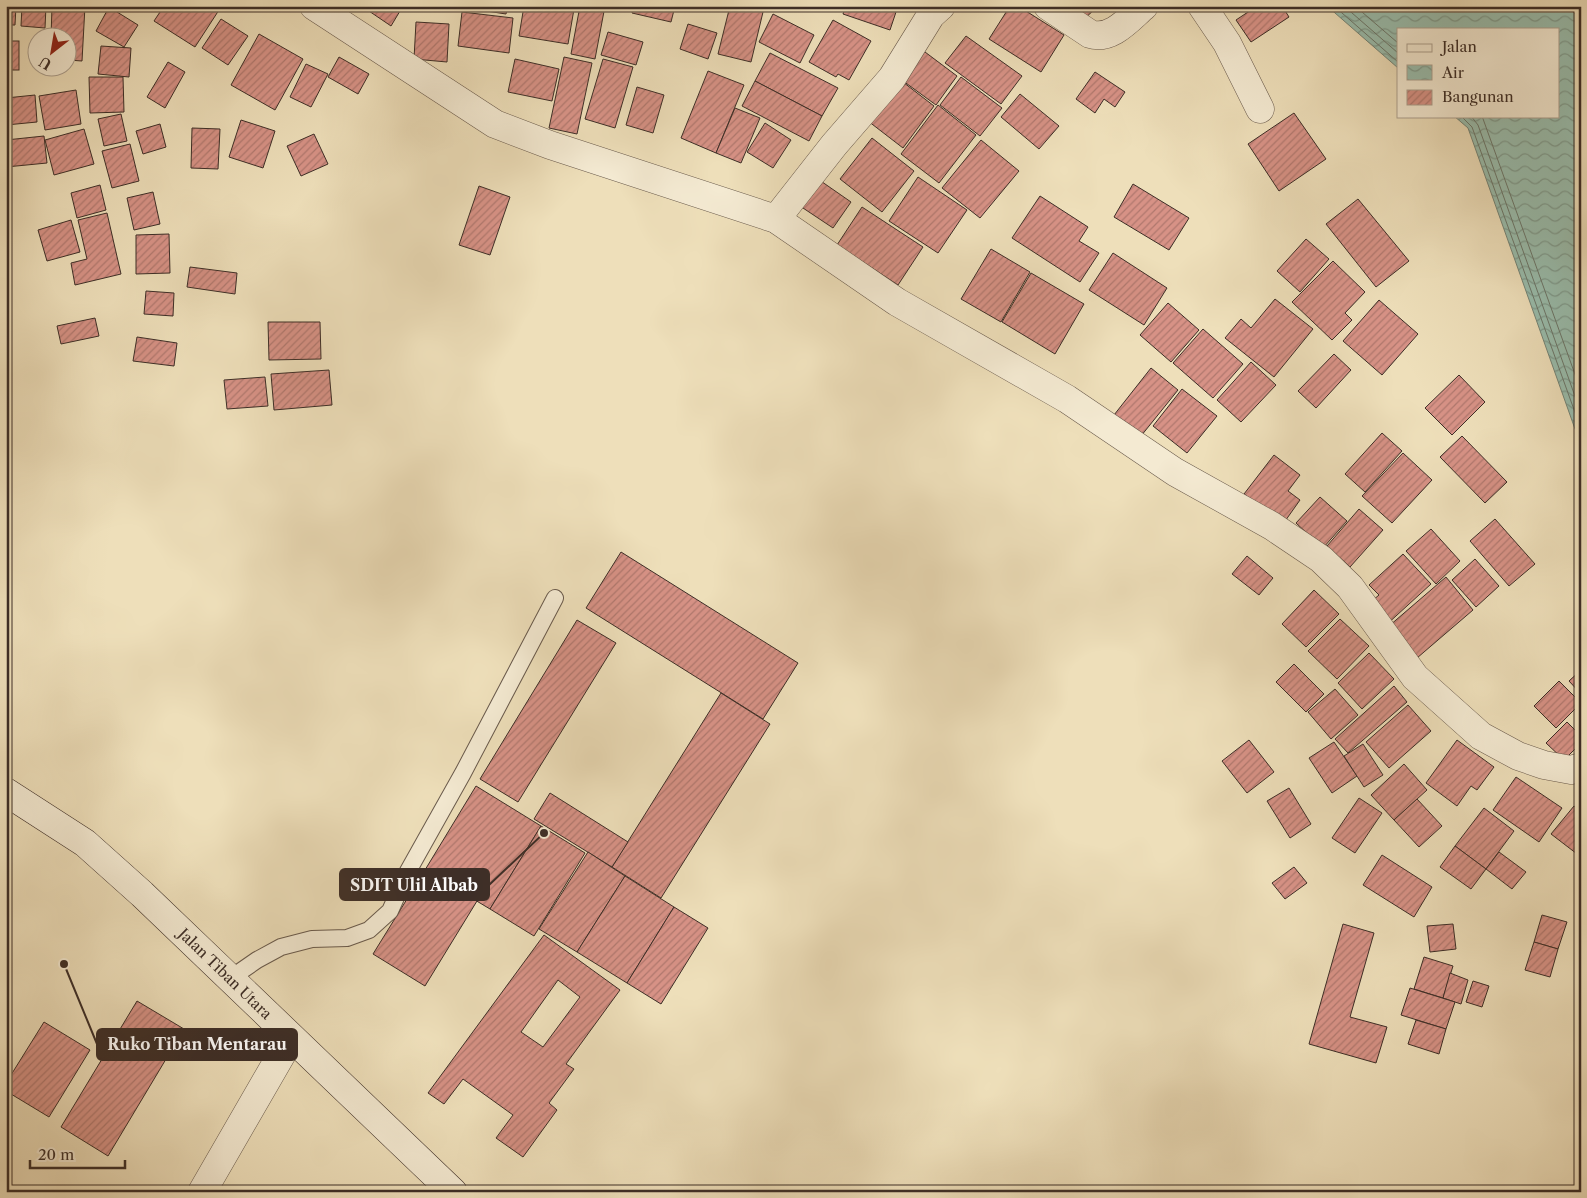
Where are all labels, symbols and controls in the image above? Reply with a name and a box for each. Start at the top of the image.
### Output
north arrow [28,28,78,78]
legend [1397,28,1560,118]
text: Jalan [1440,37,1477,56]
text: U [35,52,55,74]
text: Air [1441,63,1465,82]
text: Bangunan [1442,87,1514,106]
callout: SDIT Ulil Albab [340,869,489,900]
text: SDIT Ulil Albab [350,875,478,895]
street label: Jalan Tiban Utara [173,923,276,1023]
callout: Ruko Tiban Mentarau [97,1029,297,1060]
text: Ruko Tiban Mentarau [107,1034,287,1054]
scale bar [30,1138,125,1170]
text: 20 m [38,1145,74,1164]

